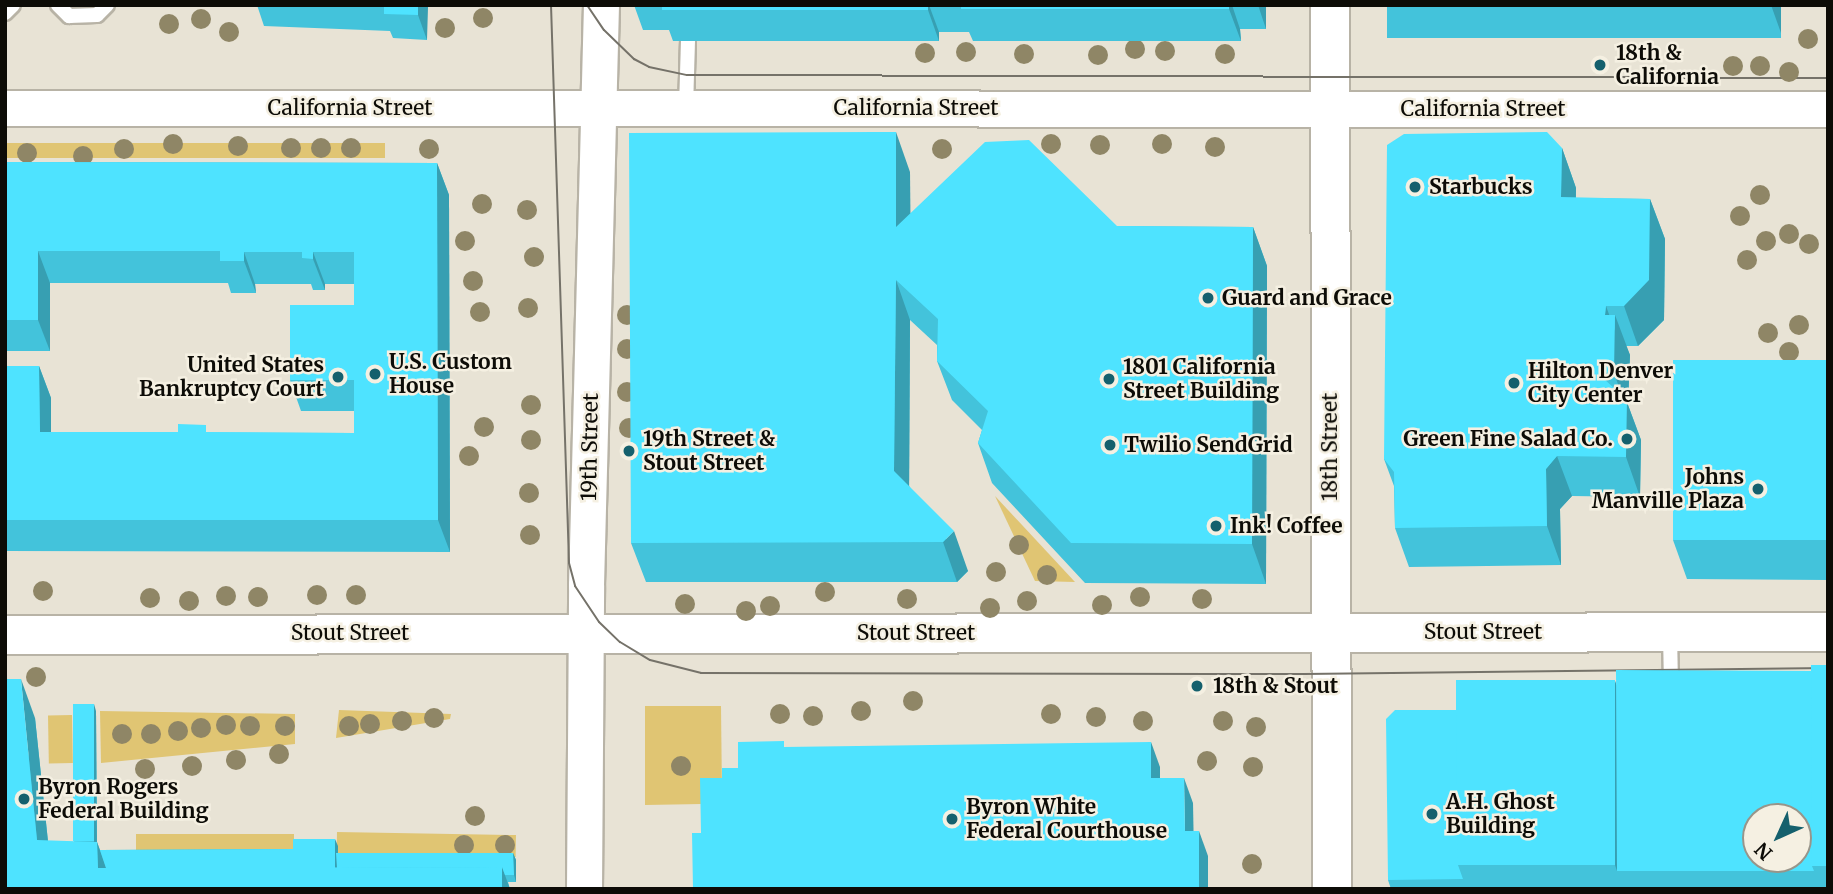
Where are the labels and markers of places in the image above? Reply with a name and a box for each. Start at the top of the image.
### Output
place label: 18th & California [1616,40,1719,90]
marker: 18th & California [1590,55,1610,75]
place label: Starbucks [1429,174,1533,200]
marker: Starbucks [1407,179,1423,195]
place label: Guard and Grace [1222,285,1392,311]
marker: Guard and Grace [1200,290,1216,306]
place label: U.S. Custom House [389,349,512,399]
place label: United States Bankruptcy Court [139,352,324,402]
place label: 1801 California Street Building [1123,354,1279,404]
place label: Hilton Denver City Center [1528,358,1673,408]
marker: U.S. Custom House [367,366,383,382]
marker: United States Bankruptcy Court [330,369,346,385]
marker: 1801 California Street Building [1101,371,1117,387]
marker: Hilton Denver City Center [1506,375,1522,391]
place label: 19th Street & Stout Street [643,426,775,476]
place label: Green Fine Salad Co. [1403,426,1613,452]
marker: Green Fine Salad Co. [1619,431,1635,447]
place label: Twilio SendGrid [1124,432,1293,458]
marker: Twilio SendGrid [1102,437,1118,453]
marker: 19th Street & Stout Street [621,443,637,459]
place label: Johns Manville Plaza [1592,464,1744,514]
marker: Johns Manville Plaza [1750,481,1766,497]
place label: Ink! Coffee [1230,513,1343,539]
marker: Ink! Coffee [1208,518,1224,534]
place label: 18th & Stout [1213,673,1338,699]
marker: 18th & Stout [1187,676,1207,696]
place label: Byron Rogers Federal Building [38,774,209,824]
place label: A.H. Ghost Building [1446,789,1555,839]
marker: Byron Rogers Federal Building [16,791,32,807]
place label: Byron White Federal Courthouse [966,794,1167,844]
marker: A.H. Ghost Building [1424,806,1440,822]
marker: Byron White Federal Courthouse [944,811,960,827]

